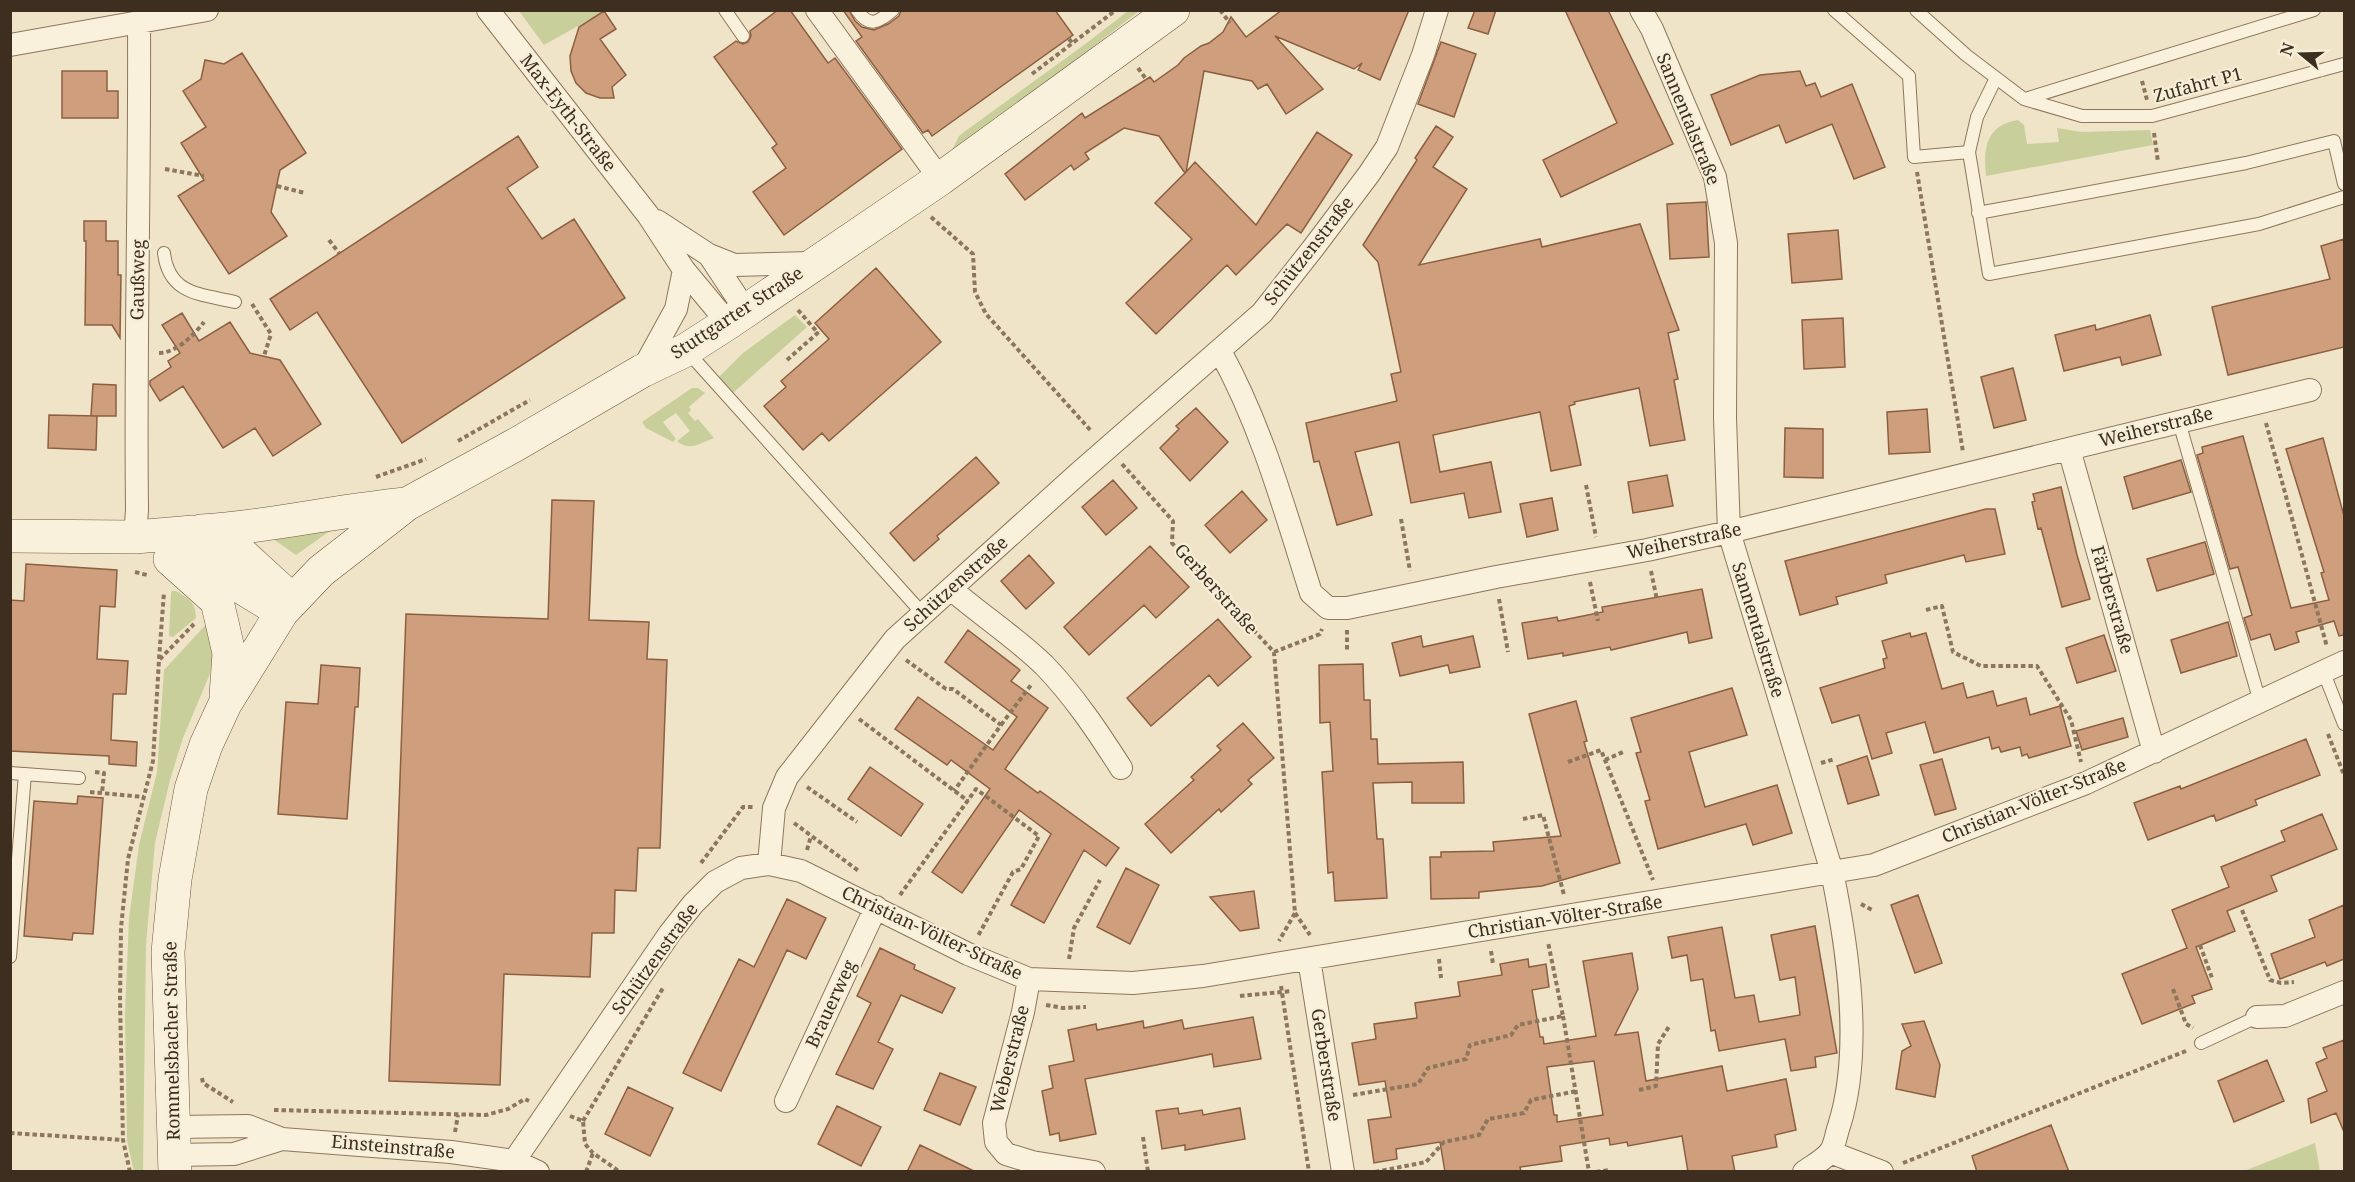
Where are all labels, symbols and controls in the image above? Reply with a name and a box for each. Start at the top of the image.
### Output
north arrow [2271,24,2331,84]
text: N [2274,39,2299,59]
street label: Max-Eyth-Straße [515,48,622,176]
street label: Sannentalstraße [1651,49,1726,188]
street label: Zufahrt P1 [2151,61,2245,107]
street label: Schützenstraße [1258,191,1358,310]
street label: Gaußweg [124,239,150,321]
street label: Stuttgarter Straße [666,260,807,364]
street label: Weiherstraße [2096,400,2215,452]
street label: Weiherstraße [1624,516,1743,564]
street label: Schützenstraße [898,530,1013,636]
street label: Gerberstraße [1170,538,1264,639]
street label: Färberstraße [2086,543,2140,657]
street label: Sannentalstraße [1727,559,1791,700]
street label: Christian-Völter-Straße [1938,752,2129,848]
street label: Christian-Völter-Straße [838,880,1027,985]
street label: Christian-Völter-Straße [1466,889,1664,943]
street label: Schützenstraße [606,898,703,1019]
street label: Rommelsbacher Straße [157,941,185,1141]
street label: Brauerweg [799,955,861,1051]
street label: Weberstraße [984,1002,1034,1115]
street label: Gerberstraße [1306,1007,1348,1123]
street label: Einsteinstraße [330,1129,456,1163]

